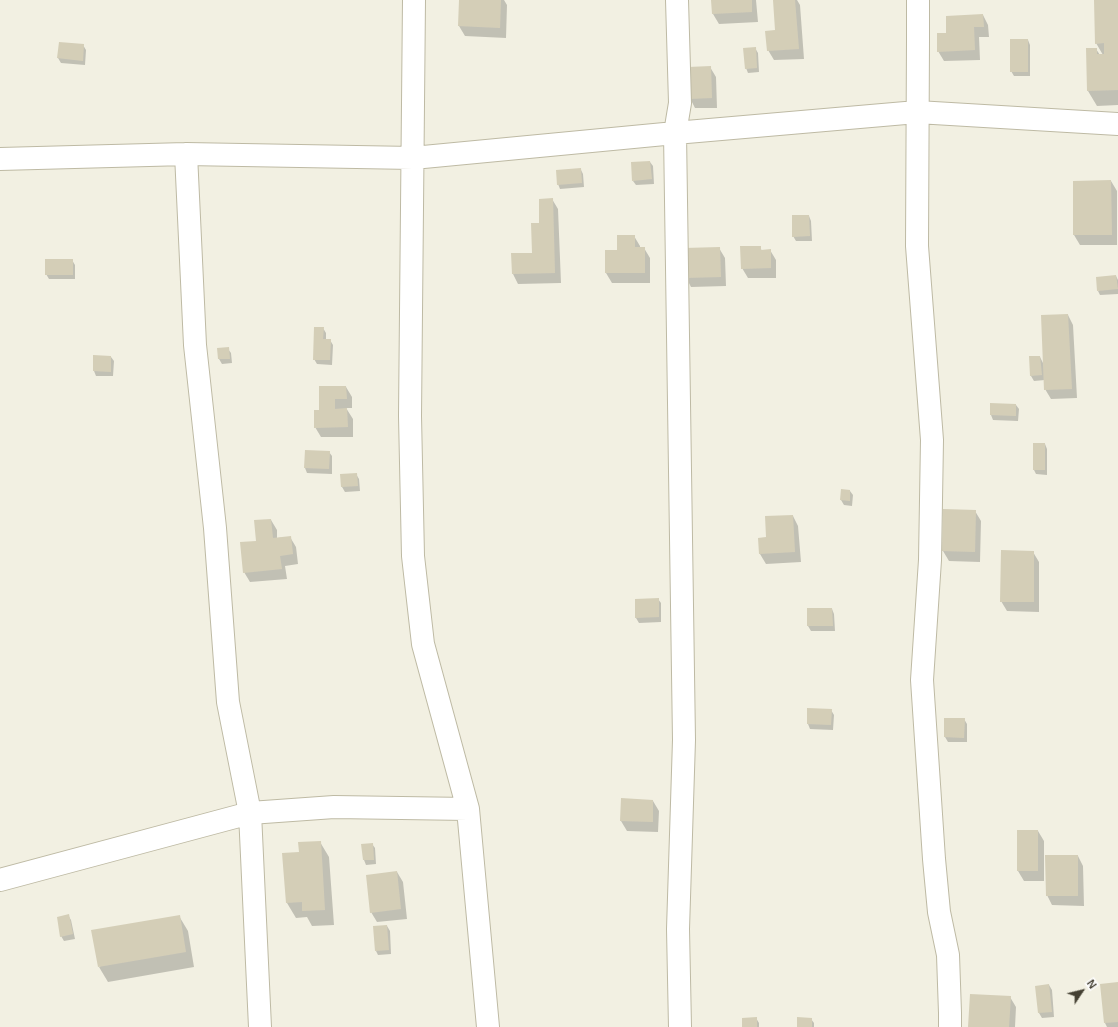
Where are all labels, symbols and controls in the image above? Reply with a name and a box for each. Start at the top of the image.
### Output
north arrow [1062,971,1102,1011]
text: N [1085,977,1099,991]

